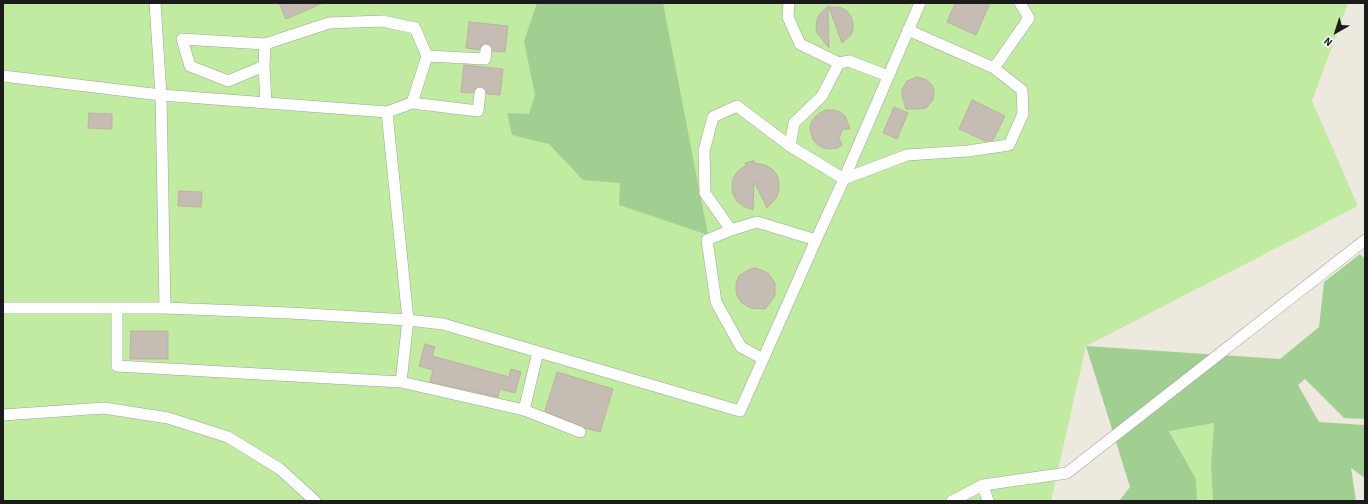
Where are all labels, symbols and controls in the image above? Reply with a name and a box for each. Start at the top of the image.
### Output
north arrow [1316,12,1356,52]
text: N [1321,34,1336,50]

